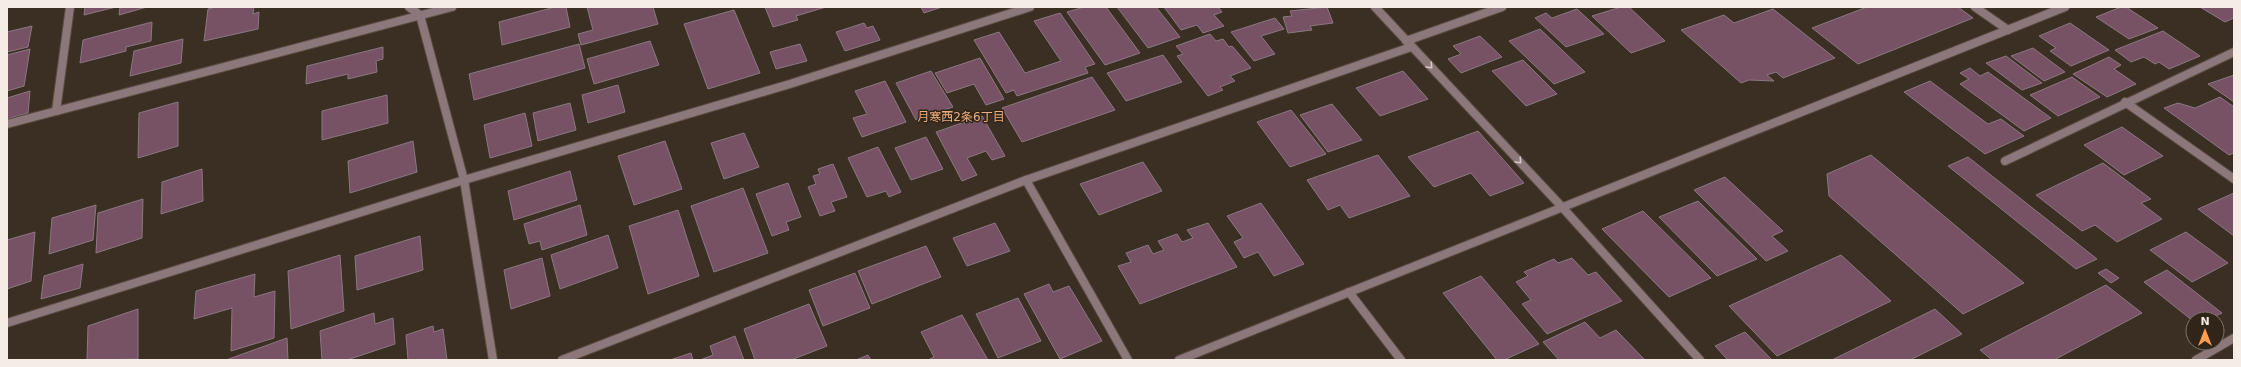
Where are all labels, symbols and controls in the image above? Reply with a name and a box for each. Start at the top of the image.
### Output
one-way arrow [1425,62,1432,69]
district label: 月寒西2条6丁目 [917,110,1005,124]
one-way arrow [1514,156,1522,164]
north arrow [2185,311,2225,351]
text: N [2200,315,2210,328]

